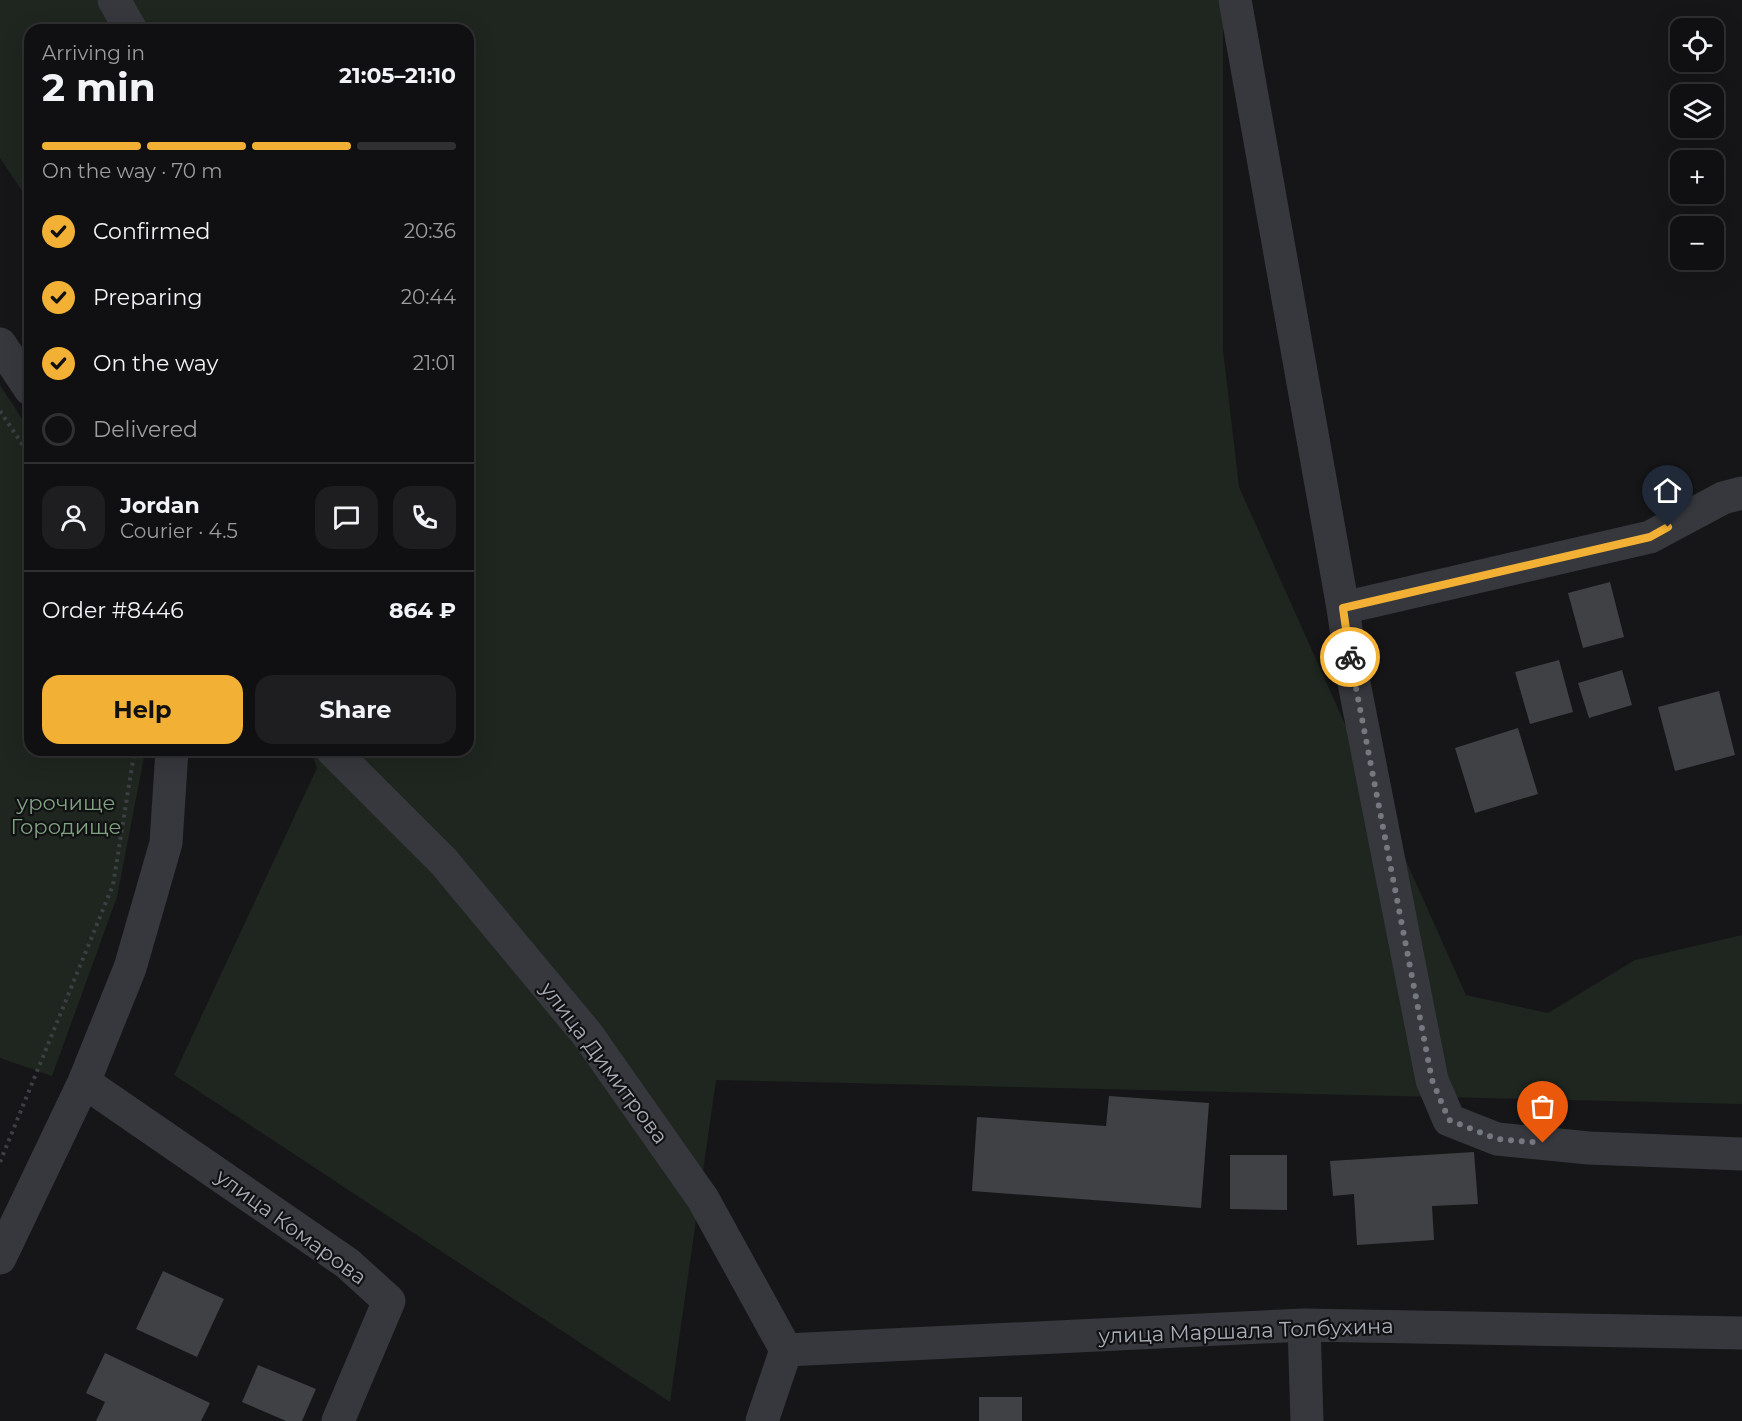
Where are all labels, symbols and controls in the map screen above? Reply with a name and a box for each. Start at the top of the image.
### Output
map controls [1670,18,1724,270]
button: locate [1670,18,1724,72]
text: Arriving in [42,41,145,65]
text: 21:05–21:10 [339,62,456,89]
text: 2 min [42,63,156,111]
button: layers [1670,84,1724,138]
button: + [1670,150,1724,204]
text: On the way · 70 m [42,159,223,183]
icon: check [42,215,75,248]
button: − [1670,216,1724,270]
text: Confirmed [93,218,210,245]
text: 20:36 [404,219,456,243]
icon: check [42,281,75,314]
text: Preparing [93,284,202,311]
text: 20:44 [401,285,456,309]
icon: check [42,347,75,380]
text: On the way [93,350,218,377]
text: 21:01 [413,351,456,375]
text: Delivered [93,416,198,443]
pin [1642,465,1693,527]
icon: home [1651,474,1684,507]
button: person [42,486,105,549]
button: chat [315,486,378,549]
button: phone [393,486,456,549]
text: Jordan [120,492,200,519]
text: Courier · 4.5 [120,519,238,543]
text: Order #8446 [42,597,184,624]
text: 864 ₽ [389,597,456,624]
courier [1320,627,1380,687]
icon: bike [1334,641,1367,674]
button: Help [42,675,243,744]
button: Share [255,675,456,744]
park label: урочище Городище [10,790,122,839]
street label: улица Димитрова [535,976,673,1148]
pin [1517,1081,1568,1143]
icon: bag [1526,1090,1559,1123]
street label: улица Комарова [210,1163,372,1290]
street label: улица Маршала Толбухина [1097,1313,1394,1348]

